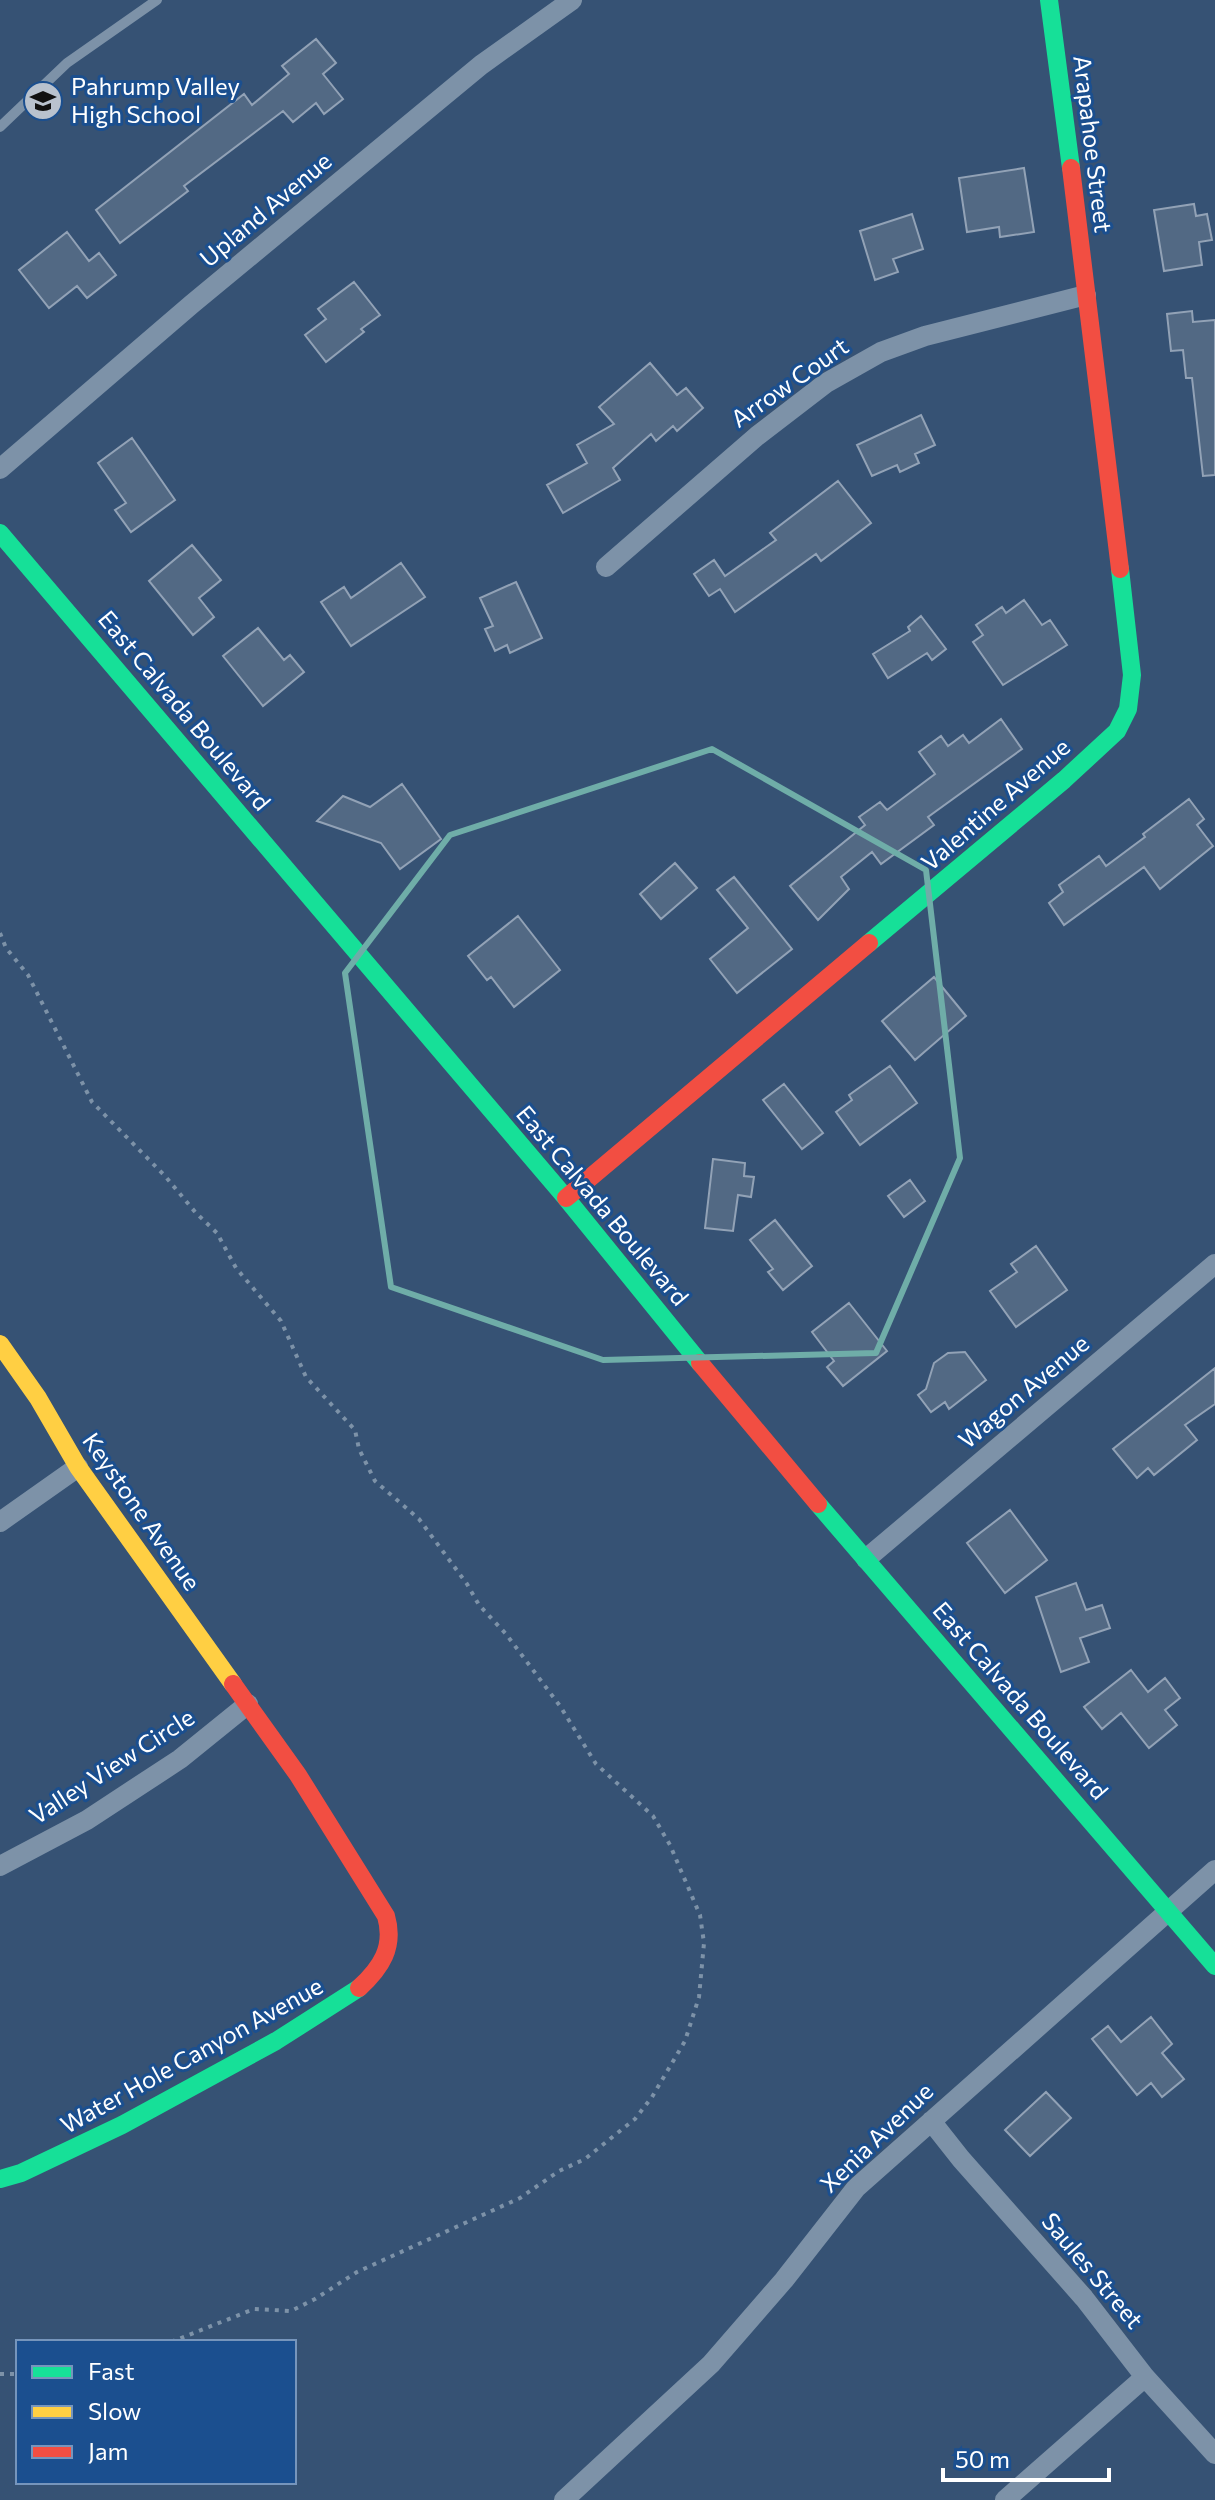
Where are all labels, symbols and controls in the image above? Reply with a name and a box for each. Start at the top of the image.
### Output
street label: Arapahoe Street [1068,54,1119,234]
place label: Pahrump Valley High School [71,71,240,128]
school or university icon: Pahrump Valley High School [22,80,64,122]
street label: Upland Avenue [193,145,337,272]
street label: Arrow Court [725,331,854,433]
street label: East Calvada Boulevard [93,604,277,816]
street label: Valentine Avenue [915,731,1075,876]
street label: East Calvada Boulevard [511,1099,695,1311]
street label: Wagon Avenue [952,1328,1094,1454]
street label: Keystone Avenue [77,1427,207,1596]
street label: East Calvada Boulevard [927,1595,1115,1805]
street label: Valley View Circle [23,1702,199,1830]
street label: Water Hole Canyon Avenue [55,1970,327,2139]
street label: Xenia Avenue [814,2076,938,2198]
street label: Saules Street [1036,2206,1150,2334]
legend [16,2340,296,2484]
text: Fast [88,2356,135,2385]
text: Slow [88,2396,141,2425]
scale bar [943,2432,1109,2482]
text: Jam [88,2436,128,2465]
text: 50 m [955,2444,1010,2473]

